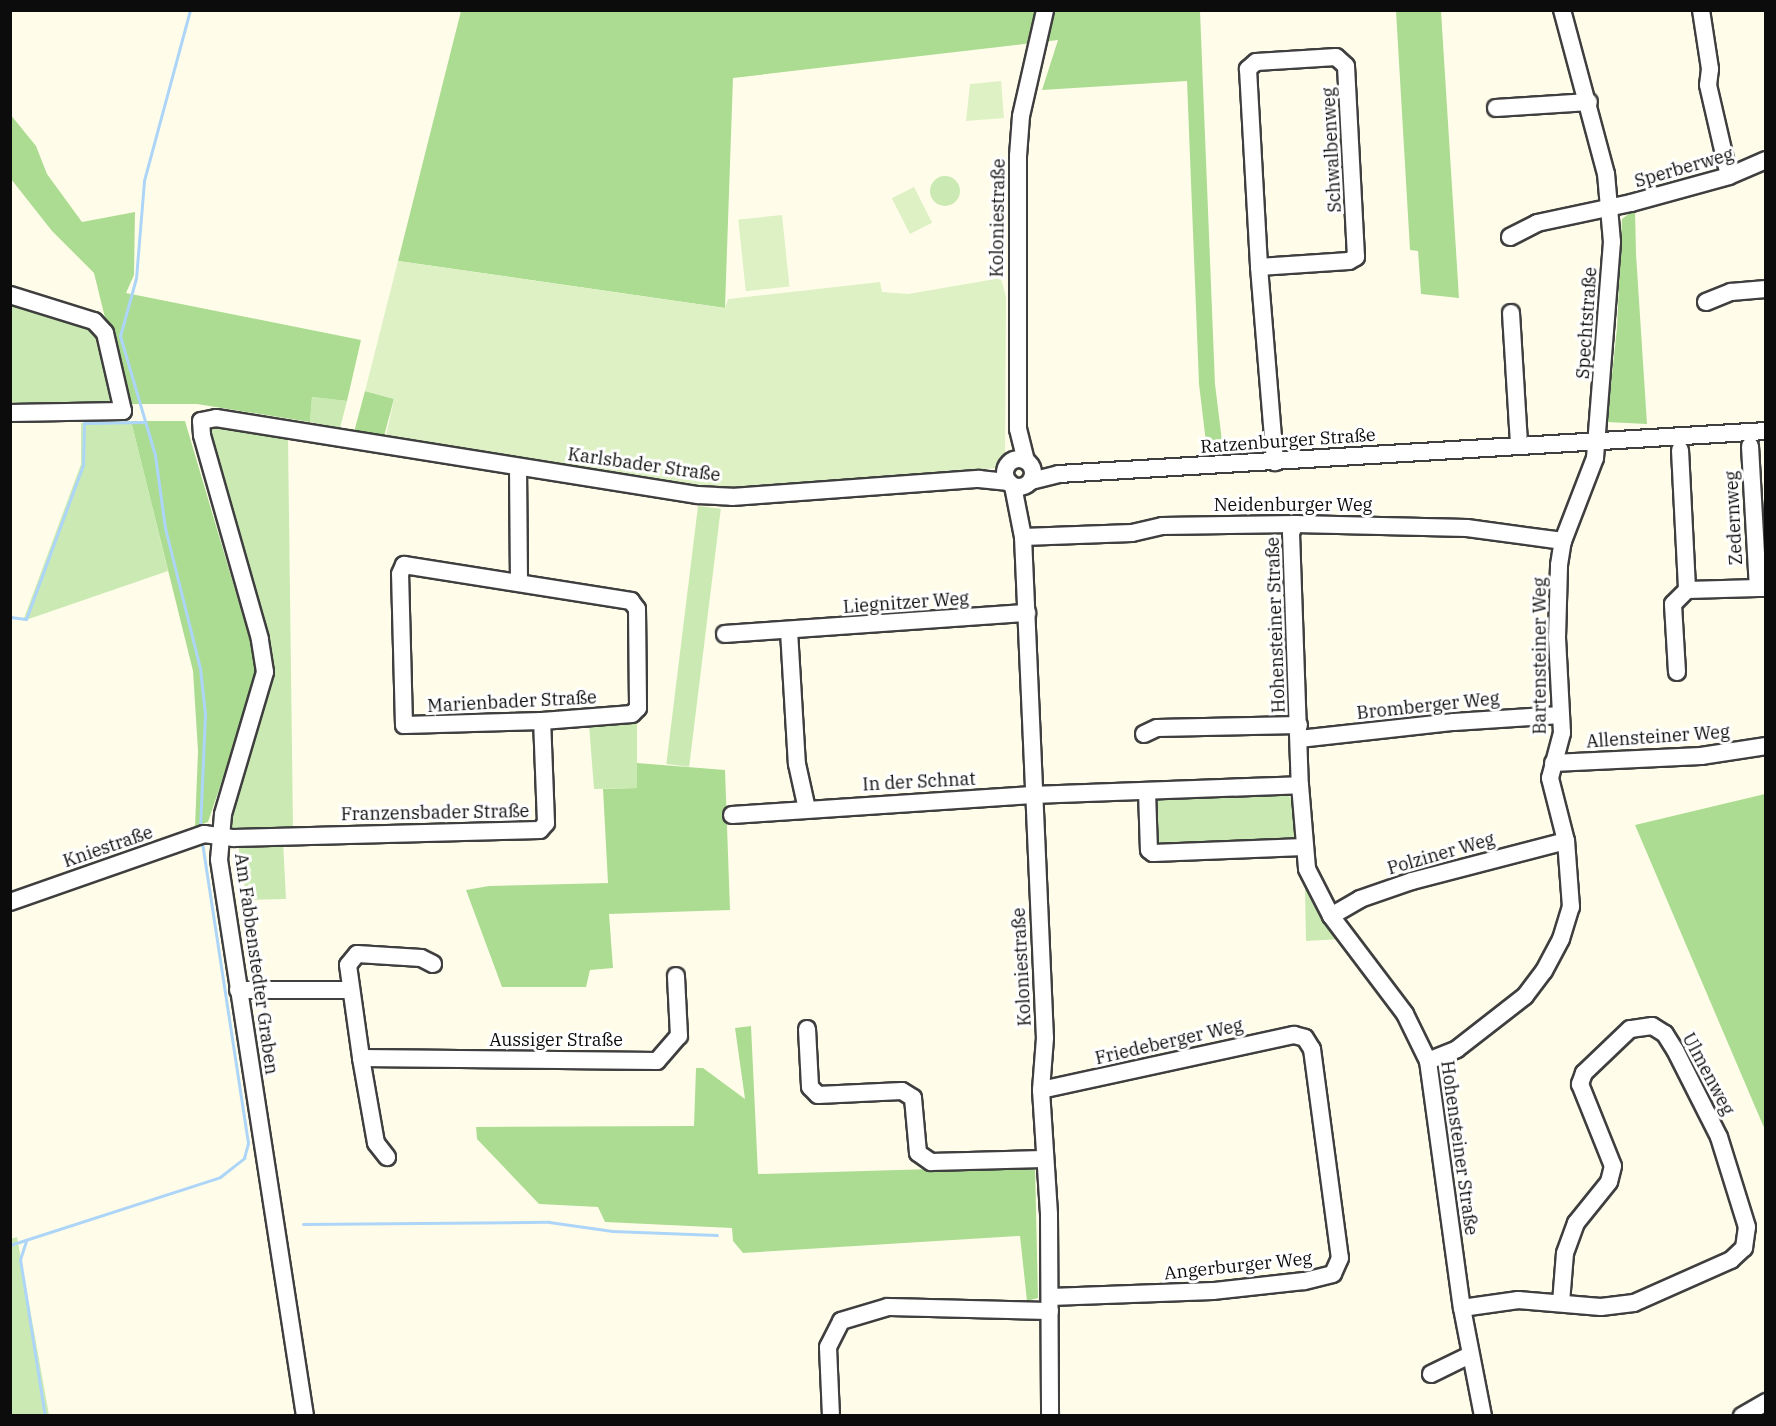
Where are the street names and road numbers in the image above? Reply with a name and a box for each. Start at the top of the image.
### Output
street label: Schwalbenweg [1318,87,1346,213]
street label: Sperberweg [1632,144,1736,192]
street label: Koloniestraße [986,158,1010,278]
street label: Spechtstraße [1572,266,1602,380]
street label: Ratzenburger Straße [1200,424,1376,458]
street label: Karlsbader Straße [566,444,722,486]
street label: Zedernweg [1721,470,1747,566]
street label: Neidenburger Weg [1214,494,1372,516]
street label: Hohensteiner Straße [1262,537,1290,713]
street label: Bartensteiner Weg [1529,577,1551,735]
street label: Liegnitzer Weg [842,588,970,618]
street label: Marienbader Straße [427,687,597,717]
street label: Bromberger Weg [1356,688,1500,724]
street label: Allensteiner Weg [1586,721,1730,753]
street label: In der Schnat [862,768,976,796]
street label: Franzensbader Straße [341,801,529,825]
street label: Kniestraße [60,822,156,872]
street label: Polziner Weg [1385,828,1497,880]
street label: Am Fabbenstedter Graben [230,852,282,1076]
street label: Koloniestraße [1008,907,1036,1027]
street label: Friedeberger Weg [1093,1014,1245,1070]
street label: Aussiger Straße [489,1029,623,1051]
street label: Ulmenweg [1677,1029,1739,1119]
street label: Hohensteiner Straße [1436,1059,1482,1237]
street label: Angerburger Weg [1163,1247,1313,1285]

